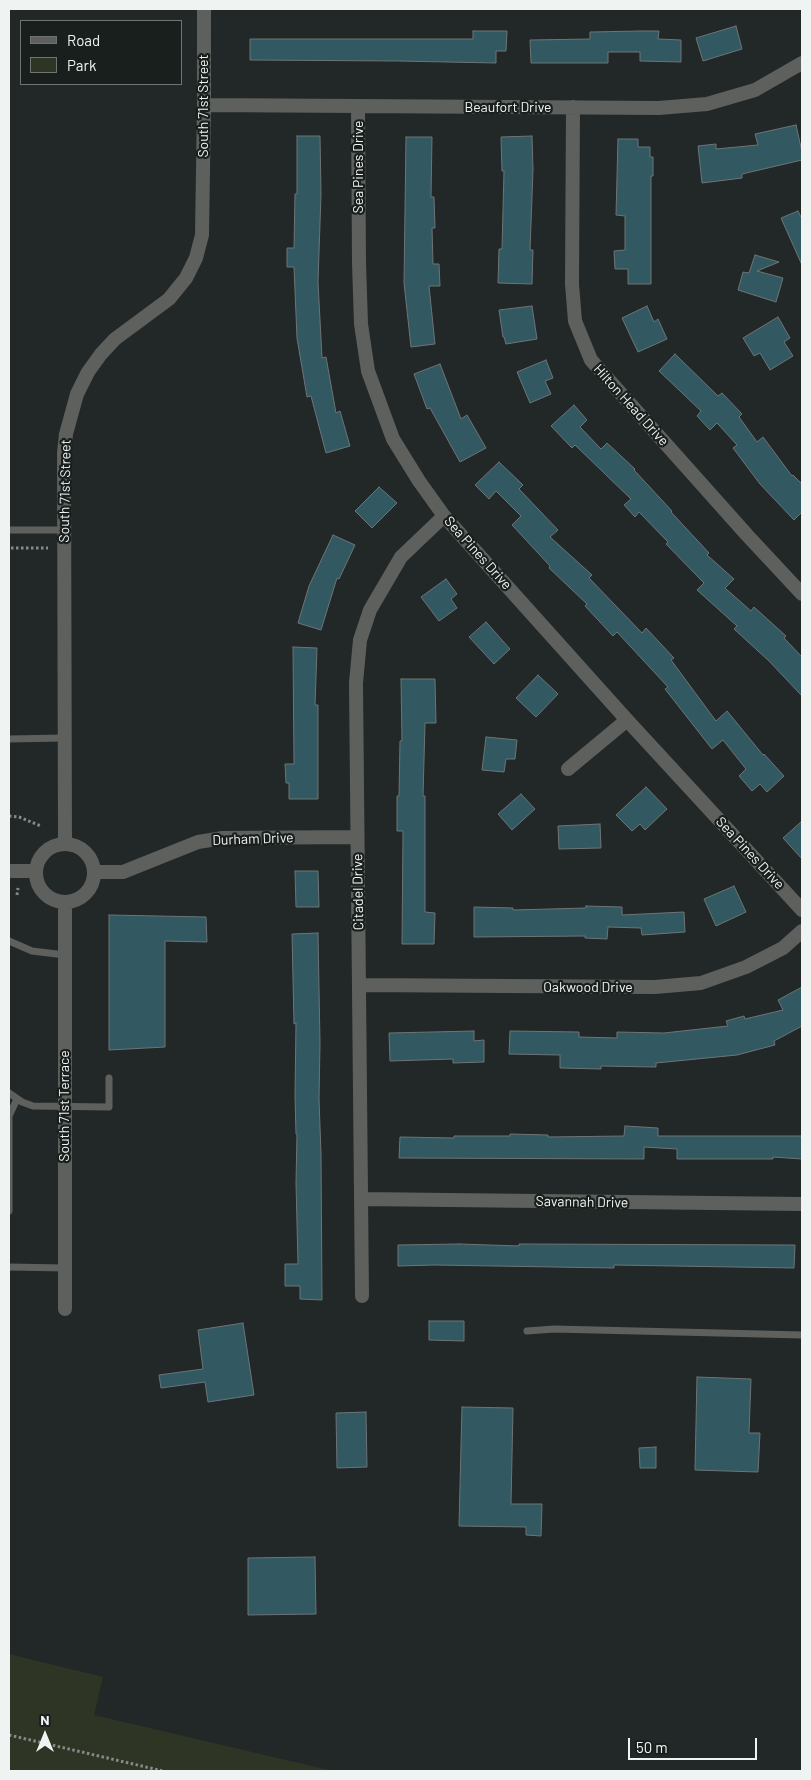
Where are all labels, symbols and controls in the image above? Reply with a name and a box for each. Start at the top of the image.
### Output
legend [20,20,182,85]
text: Road [67,31,100,49]
street label: South 71st Street [195,54,211,158]
text: Park [67,56,96,74]
street label: Beaufort Drive [464,99,552,115]
street label: Sea Pines Drive [350,121,366,213]
street label: Hilton Head Drive [590,361,672,449]
street label: South 71st Street [56,439,74,543]
street label: Sea Pines Drive [441,513,515,593]
street label: Sea Pines Drive [712,813,788,893]
street label: Durham Drive [212,829,294,849]
street label: Citadel Drive [349,854,367,930]
street label: Oakwood Drive [543,979,633,995]
street label: South 71st Terrace [56,1050,72,1162]
street label: Savannah Drive [536,1193,628,1211]
north arrow [20,1710,70,1760]
text: N [40,1711,50,1728]
scale bar [631,1728,760,1760]
text: 50 m [636,1738,668,1756]

